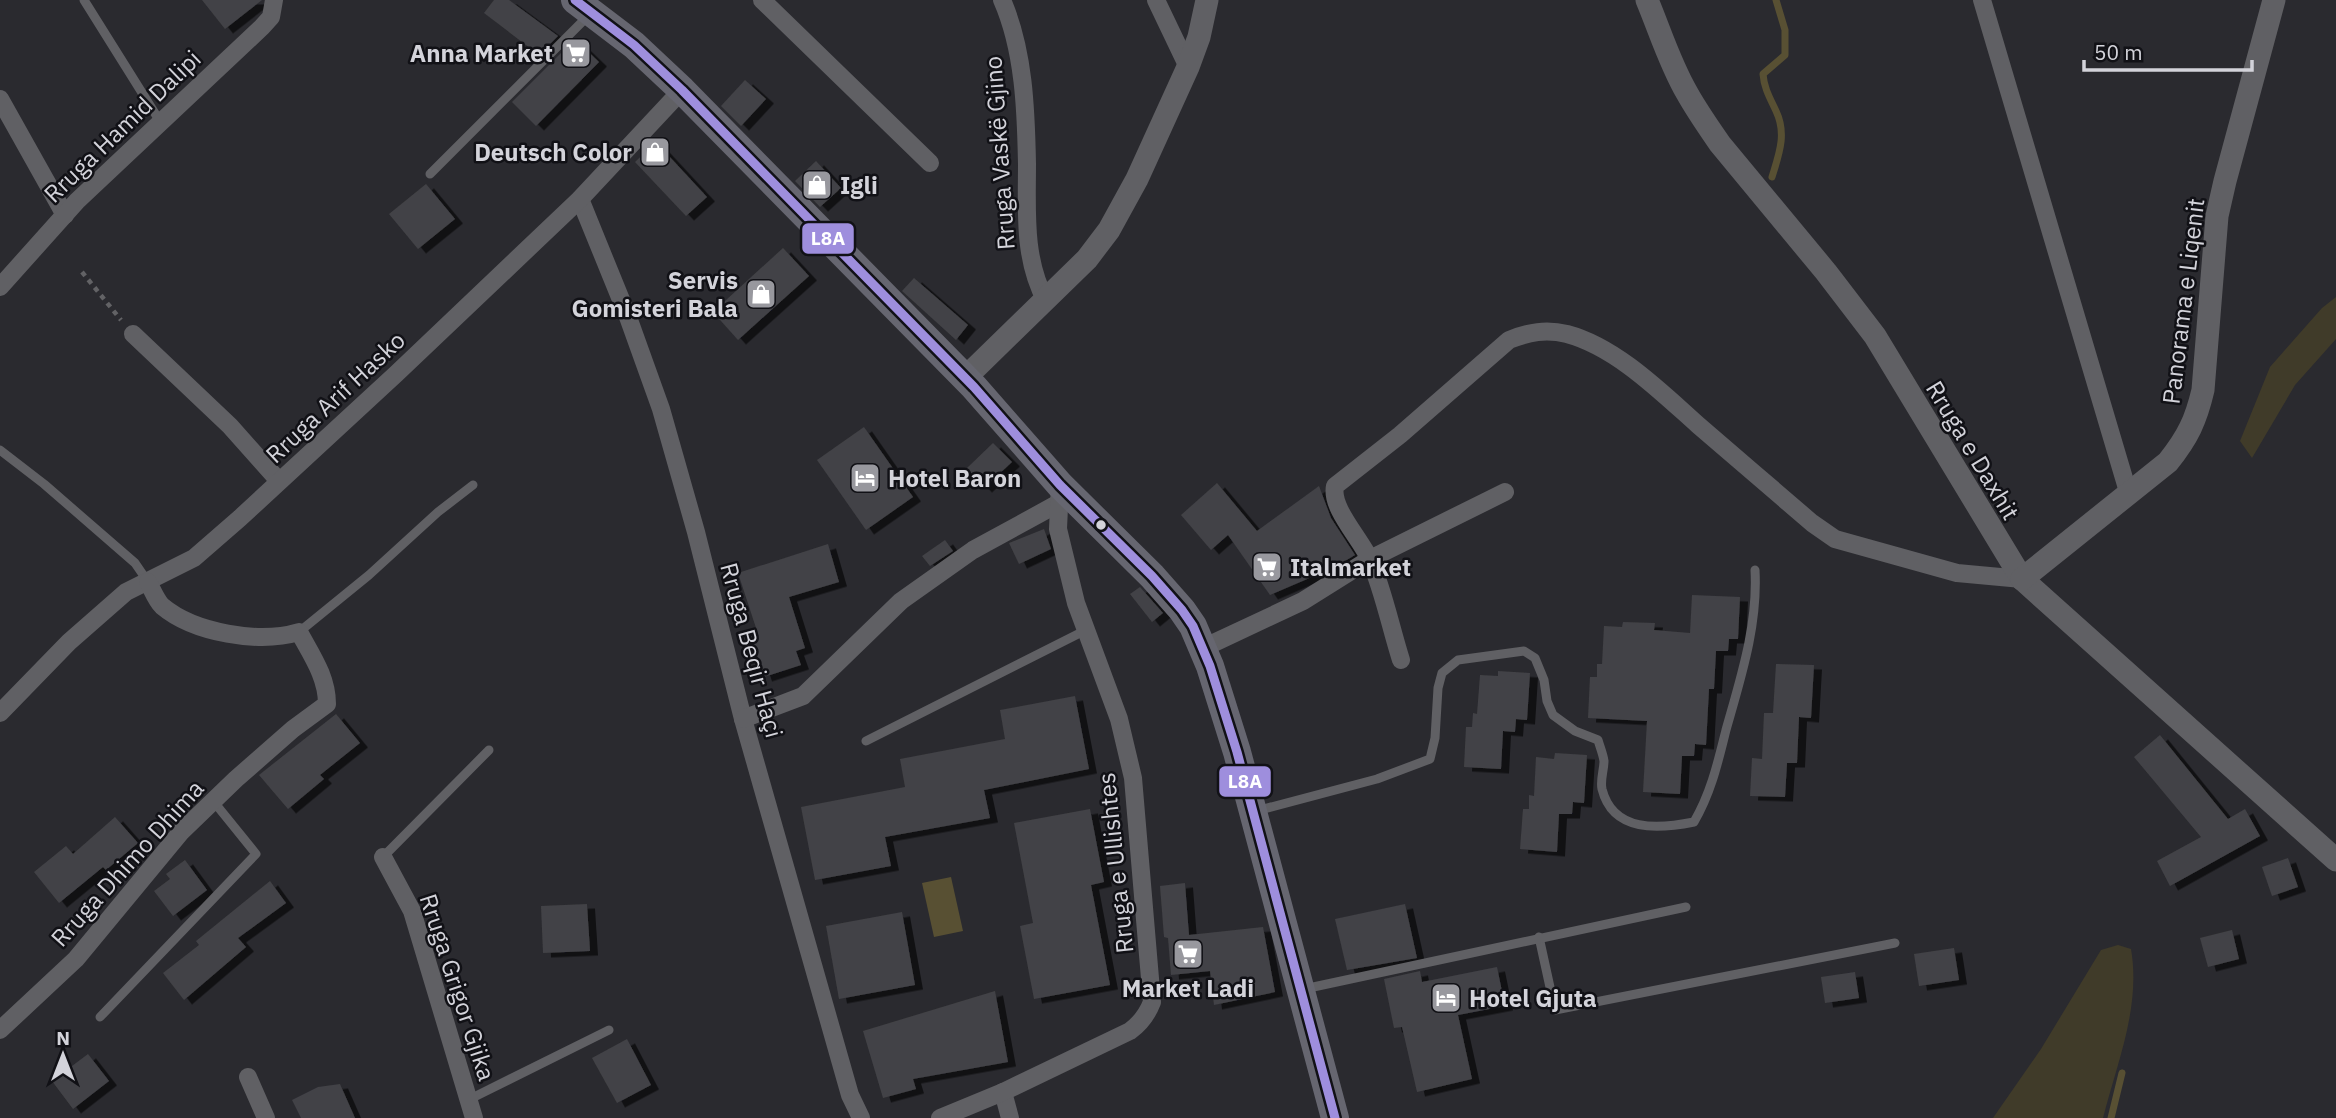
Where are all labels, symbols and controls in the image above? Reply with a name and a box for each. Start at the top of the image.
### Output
scale bar [2084,28,2252,72]
supermarket icon: Anna Market [559,36,593,70]
place label: Anna Market [410,37,553,69]
text: 50 m [2094,38,2143,66]
street label: Rruga Hamid Dalipi [37,43,207,209]
street label: Rruga Vaskë Gjino [976,55,1022,251]
shop icon: Deutsch Color [638,135,672,169]
place label: Deutsch Color [474,136,632,168]
shop icon: Igli [800,168,834,202]
place label: Igli [840,169,878,201]
street label: Panorama e Liqenit [2154,196,2212,406]
line badge: L8A [801,222,855,255]
text: L8A [811,226,845,250]
place label: Servis Gomisteri Bala [572,264,738,324]
shop icon: Servis Gomisteri Bala [744,277,778,311]
street label: Rruga Arif Hasko [258,324,412,470]
street label: Rruga e Daxhit [1919,375,2027,525]
hotel icon: Hotel Baron [848,461,882,495]
place label: Hotel Baron [888,462,1021,494]
unlabelled marker [1094,518,1108,532]
supermarket icon: Italmarket [1250,550,1284,584]
place label: Italmarket [1290,551,1411,583]
street label: Rruga Beqir Haçi [713,559,791,741]
line badge: L8A [1218,765,1272,798]
text: L8A [1228,769,1262,793]
street label: Rruga e Ullishtes [1090,771,1140,955]
street label: Rruga Dhimo Dhima [43,773,211,953]
street label: Rruga Grigor Gjika [413,889,503,1085]
supermarket icon: Market Ladi [1171,937,1205,971]
place label: Market Ladi [1122,972,1254,1004]
hotel icon: Hotel Gjuta [1429,981,1463,1015]
place label: Hotel Gjuta [1469,982,1597,1014]
north arrow [28,1020,98,1090]
text: N [56,1026,70,1050]

